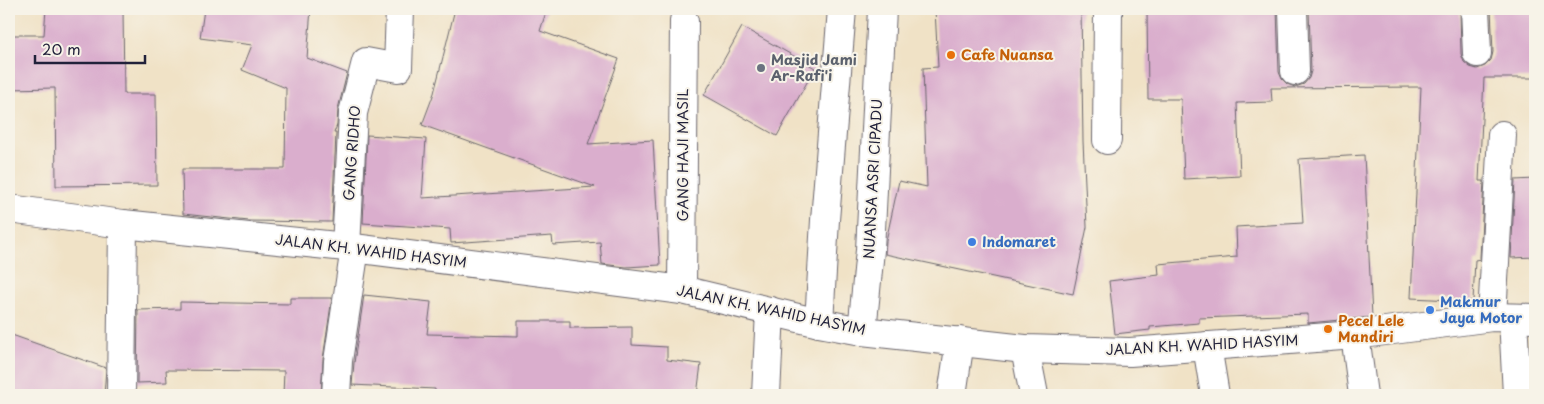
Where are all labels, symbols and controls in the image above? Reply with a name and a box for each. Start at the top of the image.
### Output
scale bar [35,32,145,64]
text: 20 m [42,37,81,60]
place label: Cafe Nuansa [961,44,1054,65]
place label: Masjid Jami Ar-Rafi'i [771,49,857,86]
marker: Cafe Nuansa [945,49,957,61]
marker: Masjid Jami Ar-Rafi'i [755,62,767,74]
street label: GANG HAJI MASIL [672,89,693,221]
street label: NUANSA ASRI CIPADU [858,98,887,260]
street label: GANG RIDHO [338,105,365,201]
street label: JALAN KH. WAHID HASYIM [274,228,468,273]
place label: Indomaret [982,231,1056,252]
marker: Indomaret [966,236,978,248]
street label: JALAN KH. WAHID HASYIM [675,279,868,340]
place label: Makmur Jaya Motor [1440,291,1522,328]
marker: Makmur Jaya Motor [1424,304,1436,316]
place label: Pecel Lele Mandiri [1338,310,1404,347]
marker: Pecel Lele Mandiri [1322,323,1334,335]
street label: JALAN KH. WAHID HASYIM [1105,329,1299,360]

